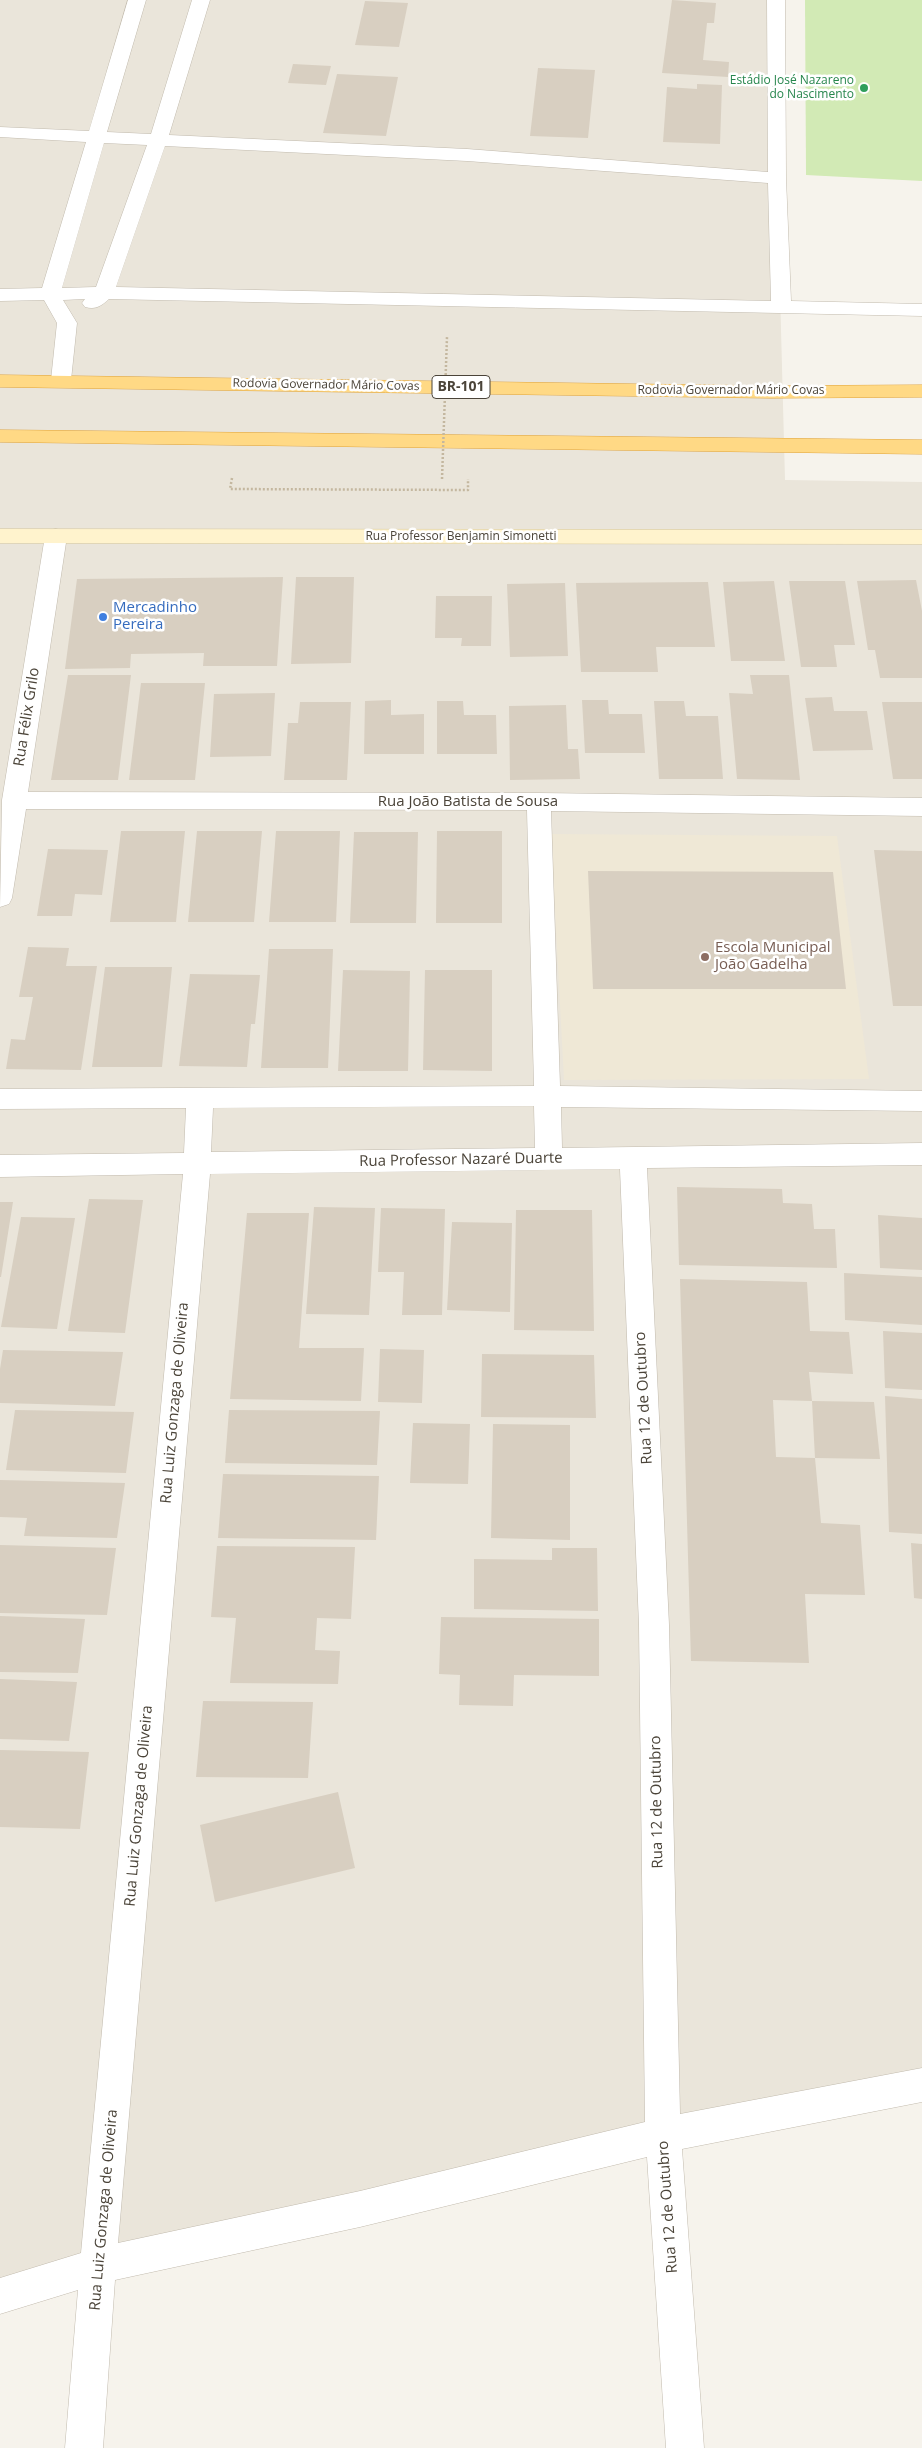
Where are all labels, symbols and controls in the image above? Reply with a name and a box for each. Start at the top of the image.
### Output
place label: Estádio José Nazareno do Nascimento [730,74,854,102]
marker: Estádio José Nazareno do Nascimento [858,82,870,94]
street label: Rodovia Governador Mário Covas [232,376,420,394]
road number: BR-101 [432,376,490,398]
street label: Rodovia Governador Mário Covas [637,384,825,398]
street label: Rua Professor Benjamin Simonetti [365,530,557,544]
place label: Mercadinho Pereira [113,599,197,634]
marker: Mercadinho Pereira [97,611,109,623]
street label: Rua Félix Grilo [10,666,44,768]
street label: Rua João Batista de Sousa [378,793,558,811]
place label: Escola Municipal João Gadelha [715,939,831,974]
marker: Escola Municipal João Gadelha [699,951,711,963]
street label: Rua Professor Nazaré Duarte [359,1149,563,1171]
street label: Rua Luiz Gonzaga de Oliveira [157,1301,193,1505]
street label: Rua 12 de Outubro [632,1331,656,1465]
street label: Rua Luiz Gonzaga de Oliveira [121,1704,157,1908]
street label: Rua 12 de Outubro [647,1735,667,1869]
street label: Rua Luiz Gonzaga de Oliveira [86,2108,122,2312]
street label: Rua 12 de Outubro [654,2140,682,2274]

